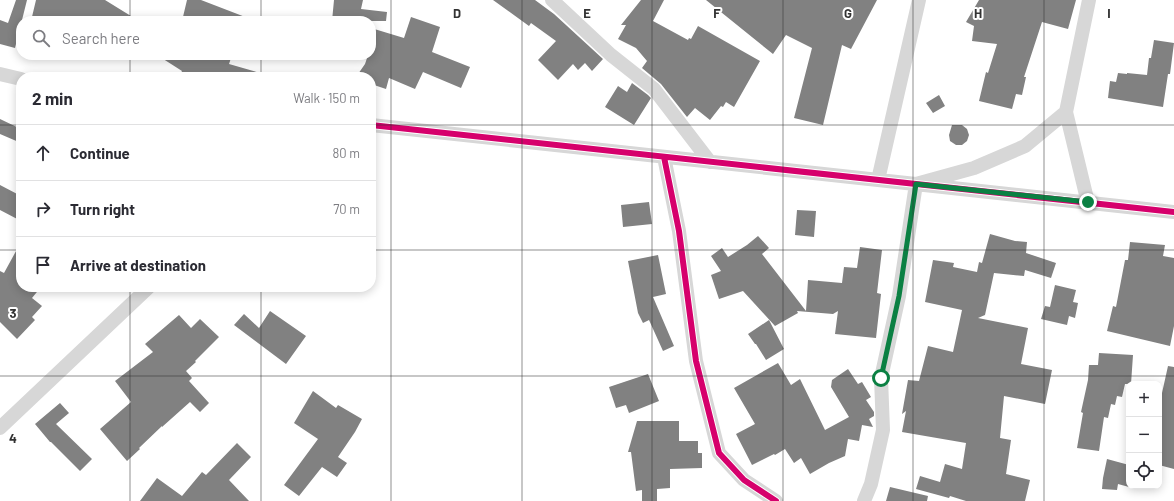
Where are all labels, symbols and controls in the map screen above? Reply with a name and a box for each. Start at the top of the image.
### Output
text: D [453,5,461,21]
text: E [583,5,591,21]
text: F [713,5,721,21]
text: G [844,5,852,21]
text: H [974,5,982,21]
text: I [1107,5,1111,21]
search box [16,16,376,60]
icon: search [30,27,52,49]
text: Search here [62,29,140,47]
text: 2 min [32,88,73,108]
text: Walk · 150 m [293,90,360,106]
icon: ahead [32,142,54,164]
text: Continue [70,144,130,162]
text: 80 m [333,145,360,161]
route end [1079,193,1097,211]
icon: right [32,198,54,220]
text: Turn right [70,200,135,218]
text: 70 m [333,201,360,217]
icon: arrive [32,254,54,276]
text: Arrive at destination [70,256,206,274]
text: 3 [9,305,17,321]
route start [872,369,890,387]
map controls [1126,381,1162,489]
button: + [1126,381,1162,417]
button: − [1126,417,1162,453]
text: 4 [9,430,17,446]
button: locate [1126,453,1162,489]

